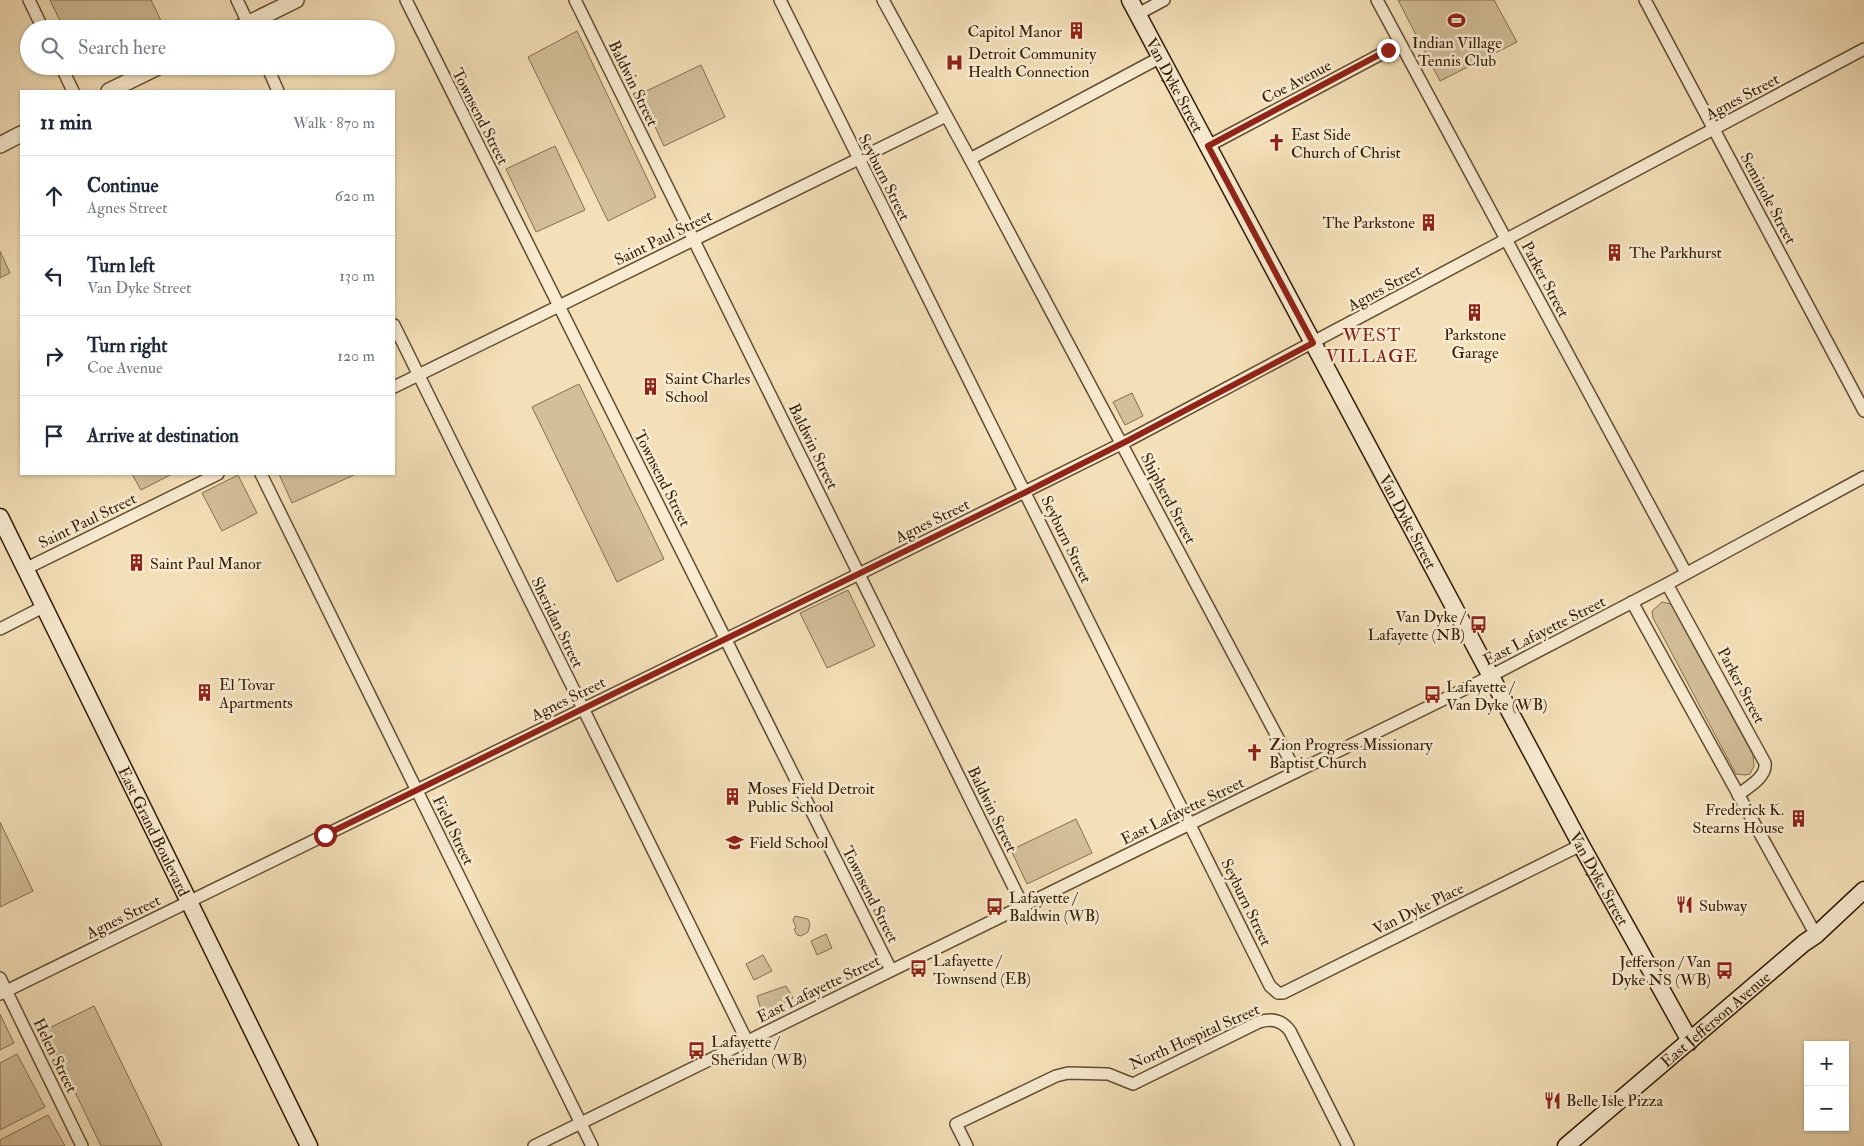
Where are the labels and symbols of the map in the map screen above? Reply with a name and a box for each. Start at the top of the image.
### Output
sports icon: Indian Village Tennis Club [1447,11,1467,31]
building icon: Capitol Manor [1066,21,1086,41]
place label: Capitol Manor [968,22,1062,43]
place label: Indian Village Tennis Club [1412,33,1502,71]
street label: Van Dyke Street [1141,34,1208,136]
street label: Baldwin Street [604,37,663,130]
route end [1377,39,1400,62]
place label: Detroit Community Health Connection [968,44,1097,82]
hospital icon: Detroit Community Health Connection [944,52,964,72]
street label: Coe Avenue [1258,55,1335,109]
street label: Townsend Street [447,65,513,168]
street label: Agnes Street [1701,69,1783,125]
place label: East Side Church of Christ [1291,125,1401,163]
street label: Seyburn Street [854,131,915,224]
church icon: East Side Church of Christ [1267,133,1287,153]
street label: Seminole Street [1736,149,1801,248]
street label: Saint Paul Street [611,206,716,270]
building icon: The Parkstone [1419,212,1439,232]
place label: The Parkstone [1322,213,1415,233]
street label: Parker Street [1517,238,1574,321]
building icon: The Parkhurst [1605,242,1625,262]
place label: The Parkhurst [1629,243,1722,263]
street label: Agnes Street [1343,260,1425,316]
building icon: Parkstone Garage [1465,302,1485,322]
district label: WEST VILLAGE [1326,324,1418,368]
place label: Parkstone Garage [1444,325,1506,363]
place label: Saint Charles School [665,369,750,407]
building icon: Saint Charles School [641,377,661,397]
street label: Baldwin Street [784,400,843,493]
street label: Townsend Street [629,427,695,530]
street label: Shipherd Street [1135,450,1200,548]
street label: Van Dyke Street [1374,471,1441,573]
street label: Saint Paul Street [35,489,140,553]
street label: Seyburn Street [1036,492,1096,586]
street label: Agnes Street [891,494,973,548]
building icon: Saint Paul Manor [126,553,146,573]
place label: Saint Paul Manor [150,554,262,574]
street label: Sheridan Street [526,574,588,671]
street label: East Lafayette Street [1480,591,1609,670]
place label: Van Dyke / Lafayette (NB) [1368,607,1467,645]
bus stop icon: Van Dyke / Lafayette (NB) [1469,615,1489,635]
street label: Parker Street [1713,644,1770,727]
street label: Agnes Street [527,672,609,726]
place label: El Tovar Apartments [218,675,293,714]
place label: Lafayette / Van Dyke (WB) [1446,677,1548,715]
building icon: El Tovar Apartments [195,683,215,703]
bus stop icon: Lafayette / Van Dyke (WB) [1422,685,1442,705]
place label: Zion Progress Missionary Baptist Church [1269,735,1434,774]
church icon: Zion Progress Missionary Baptist Church [1245,743,1265,763]
street label: East Grand Boulevard [113,763,194,900]
street label: Baldwin Street [963,763,1022,856]
street label: East Lafayette Street [1118,772,1247,849]
place label: Moses Field Detroit Public School [747,779,875,817]
building icon: Moses Field Detroit Public School [723,787,743,807]
street label: Field Street [428,793,478,868]
place label: Frederick K. Stearns House [1693,800,1784,838]
building icon: Frederick K. Stearns House [1788,808,1808,828]
route start [314,824,337,847]
street label: Van Dyke Street [1565,828,1633,929]
school or university icon: Field School [725,832,745,852]
place label: Field School [749,833,828,853]
street label: Townsend Street [837,843,903,946]
street label: Seyburn Street [1216,855,1276,949]
street label: Van Dyke Place [1370,878,1468,940]
place label: Lafayette / Baldwin (WB) [1009,888,1099,926]
street label: Agnes Street [82,890,164,944]
restaurant icon: Subway [1675,895,1695,915]
bus stop icon: Lafayette / Baldwin (WB) [985,896,1005,916]
place label: Subway [1699,896,1748,916]
street label: East Lafayette Street [754,950,883,1027]
place label: Lafayette / Townsend (EB) [933,951,1031,989]
place label: Jefferson / Van Dyke NS (WB) [1611,952,1711,990]
bus stop icon: Lafayette / Townsend (EB) [909,959,929,979]
bus stop icon: Jefferson / Van Dyke NS (WB) [1715,960,1735,980]
street label: East Jefferson Avenue [1657,967,1775,1072]
street label: North Hospital Street [1126,999,1263,1076]
street label: Helen Street [28,1015,82,1096]
place label: Lafayette / Sheridan (WB) [711,1032,807,1070]
bus stop icon: Lafayette / Sheridan (WB) [687,1040,707,1060]
restaurant icon: Belle Isle Pizza [1542,1090,1562,1110]
place label: Belle Isle Pizza [1566,1091,1663,1111]

